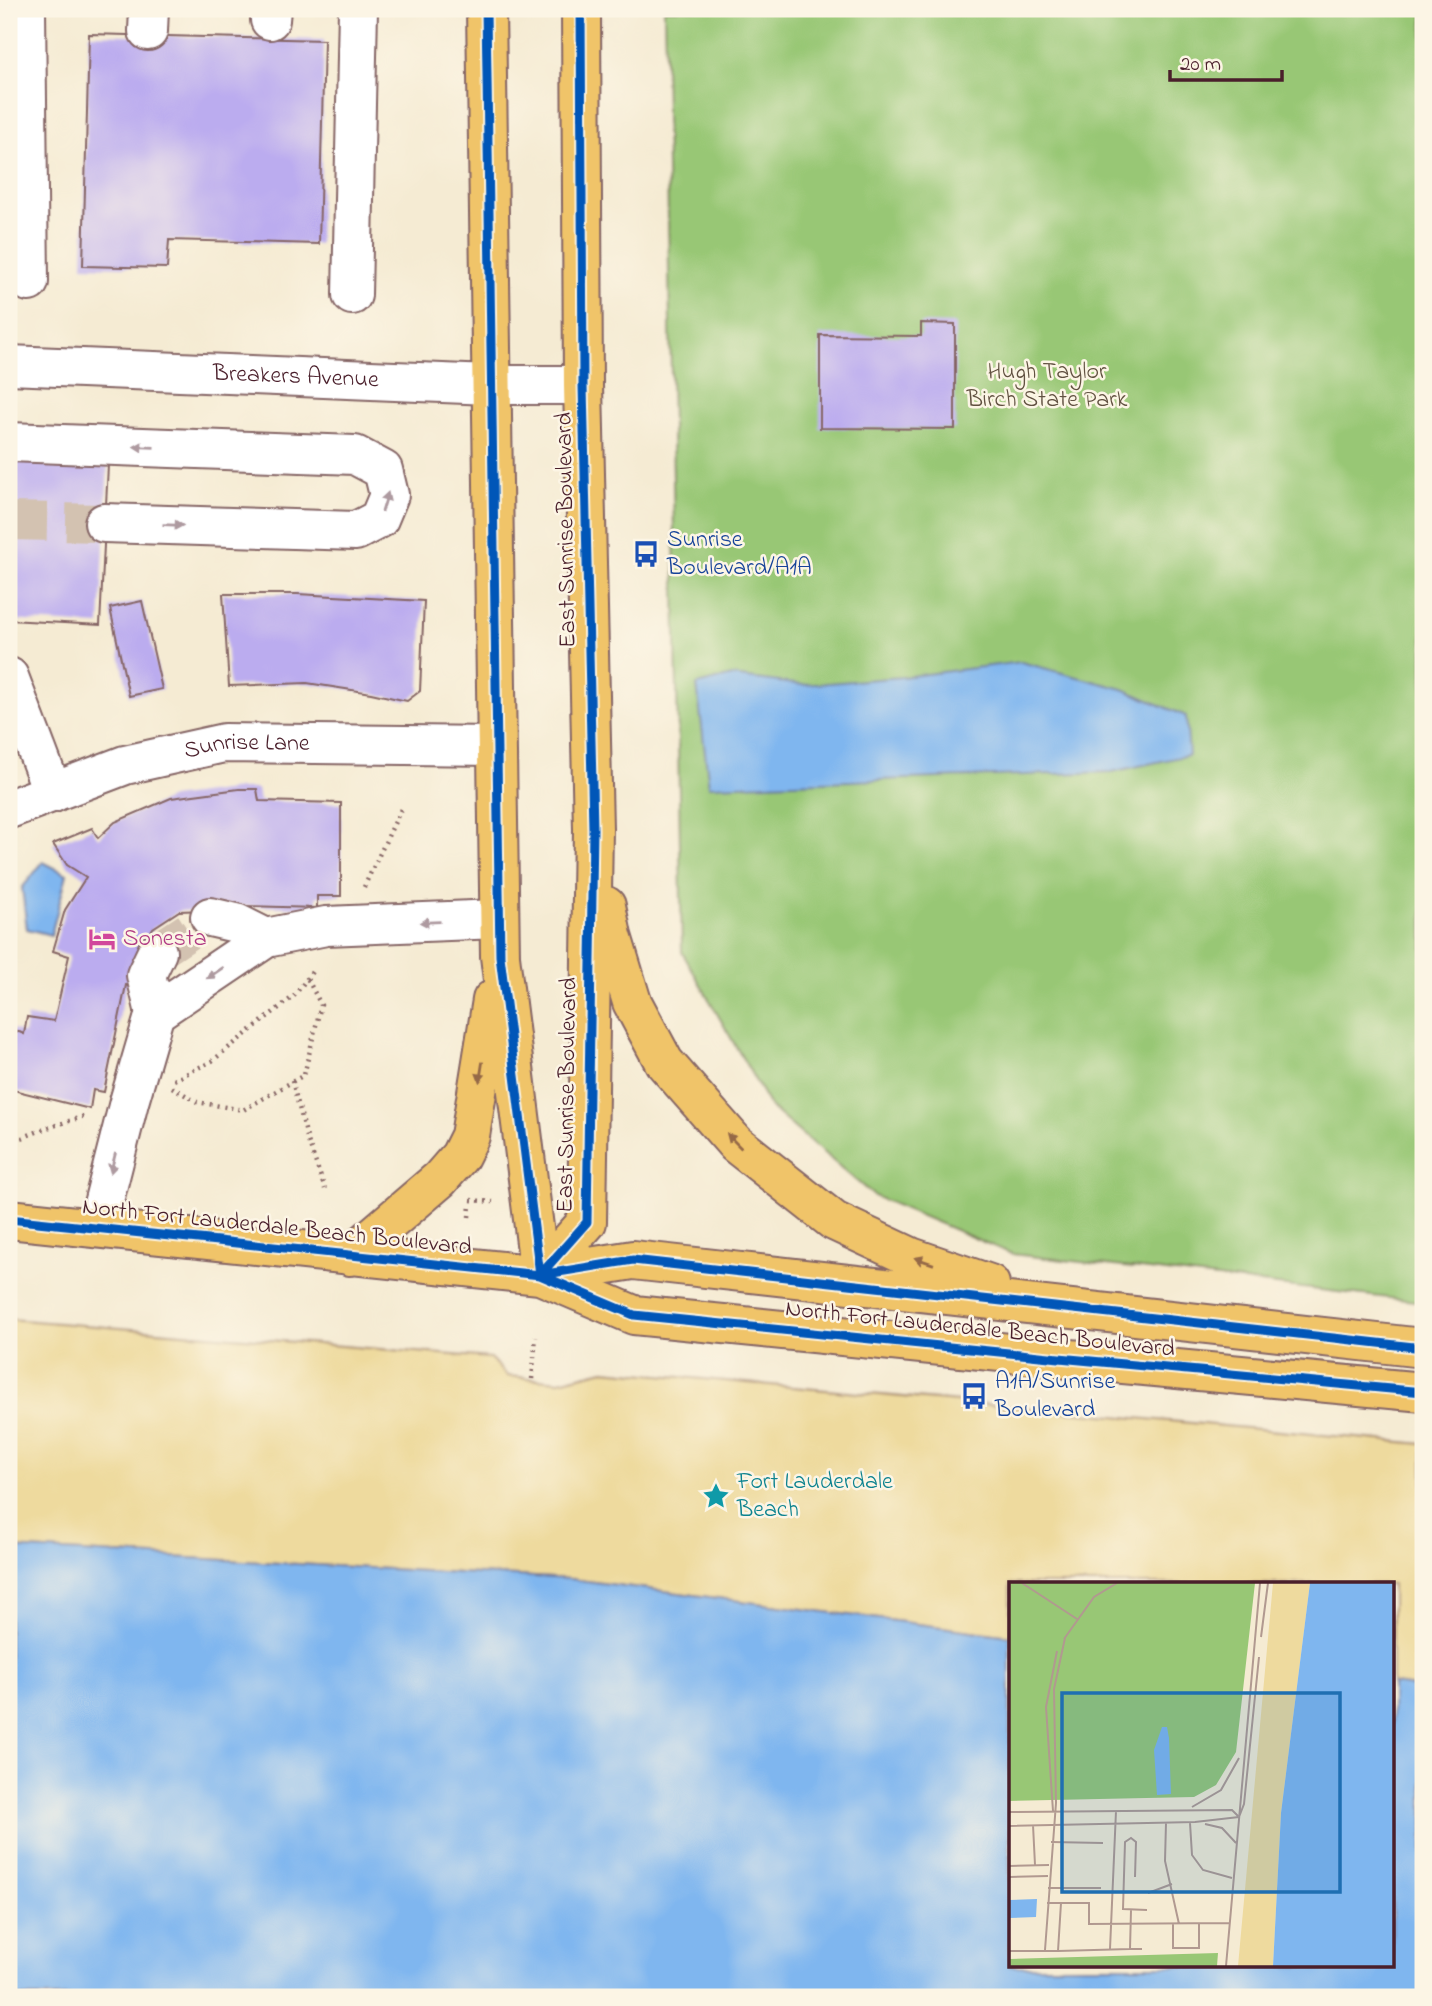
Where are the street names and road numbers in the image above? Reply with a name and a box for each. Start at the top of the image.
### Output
street label: Breakers Avenue [211,356,380,398]
street label: East Sunrise Boulevard [547,411,587,648]
street label: Sunrise Lane [181,726,310,769]
street label: East Sunrise Boulevard [548,976,588,1213]
street label: North Fort Lauderdale Beach Boulevard [80,1190,474,1266]
street label: North Fort Lauderdale Beach Boulevard [783,1292,1177,1368]

